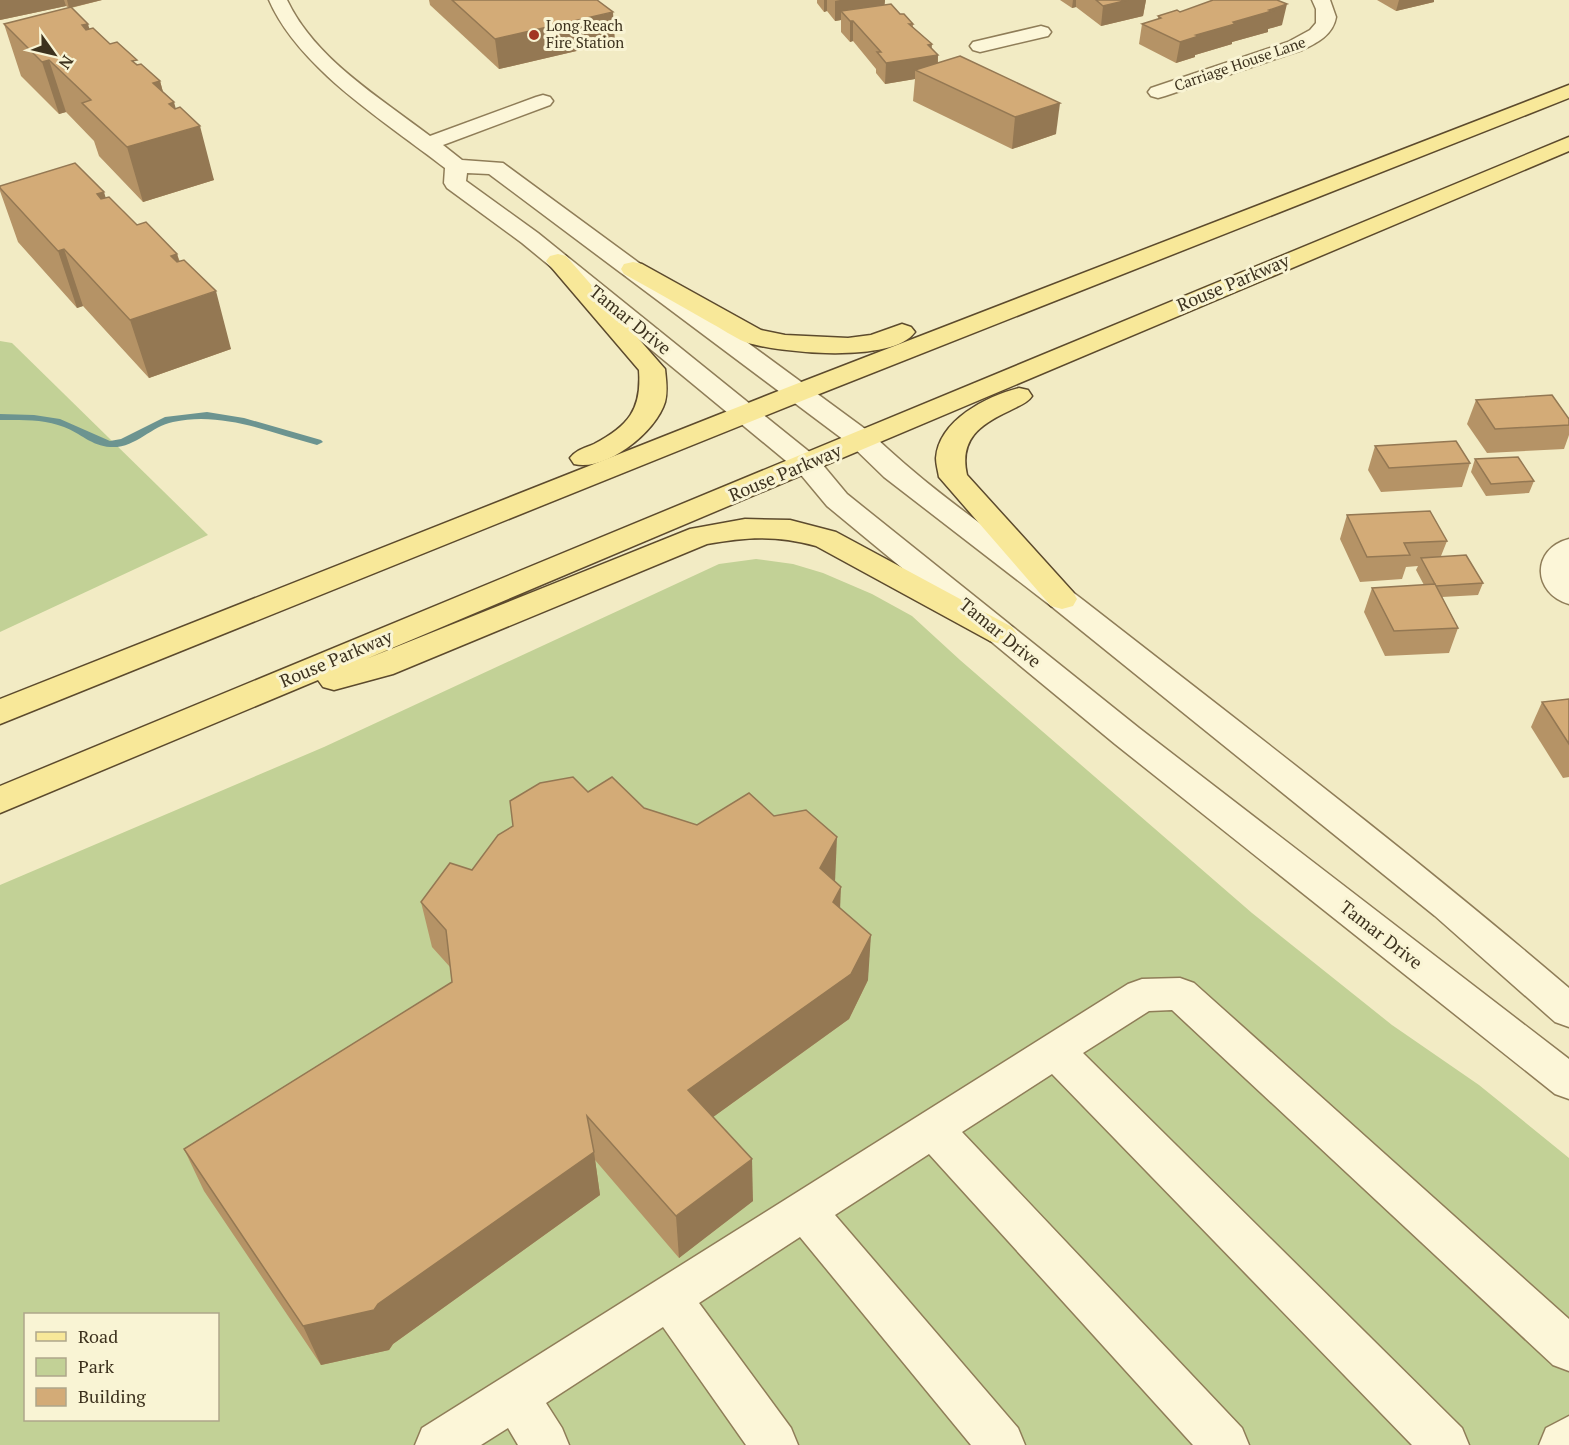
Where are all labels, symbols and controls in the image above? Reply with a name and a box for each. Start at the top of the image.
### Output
place label: Long Reach Fire Station [546,15,624,52]
north arrow [24,24,84,84]
marker: Long Reach Fire Station [527,28,541,42]
street label: Carriage House Lane [1171,31,1308,95]
text: N [54,51,79,74]
street label: Rouse Parkway [1173,247,1293,317]
street label: Tamar Drive [585,279,676,360]
street label: Rouse Parkway [725,437,845,507]
street label: Tamar Drive [955,592,1046,673]
street label: Rouse Parkway [276,623,396,693]
street label: Tamar Drive [1335,894,1428,974]
legend [24,1313,219,1421]
text: Road [78,1324,118,1348]
text: Park [78,1354,115,1378]
text: Building [78,1384,146,1408]

